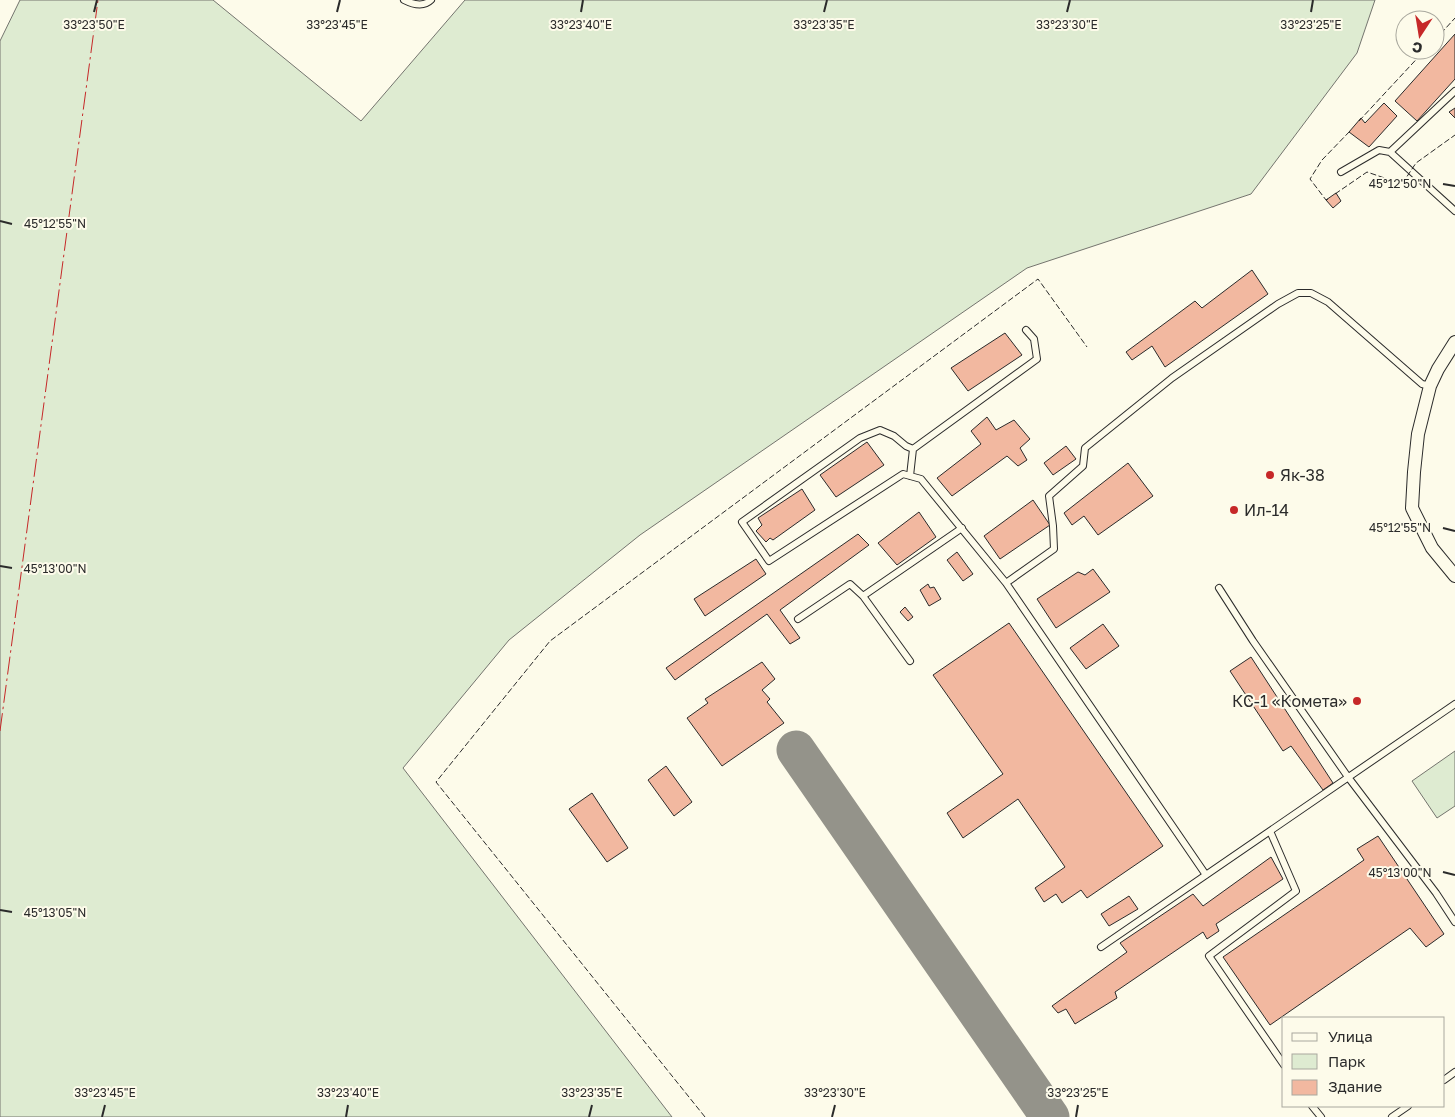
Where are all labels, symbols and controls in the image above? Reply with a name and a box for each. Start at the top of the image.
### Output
north arrow [1395,10,1445,60]
text: 33°23'50"E [63,17,125,32]
text: 33°23'45"E [306,17,368,32]
text: 33°23'40"E [550,17,612,32]
text: 33°23'35"E [793,17,855,32]
text: 33°23'30"E [1036,17,1098,32]
text: 33°23'25"E [1280,17,1342,32]
text: С [1411,39,1424,58]
text: 45°12'50"N [1369,176,1431,191]
text: 45°12'55"N [24,216,86,231]
place label: Як-38 [1280,465,1325,485]
marker: Як-38 [1264,469,1276,481]
place label: Ил-14 [1244,500,1289,520]
marker: Ил-14 [1228,504,1240,516]
text: 45°12'55"N [1369,520,1431,535]
text: 45°13'00"N [23,561,87,576]
place label: КС-1 «Комета» [1232,691,1347,711]
marker: КС-1 «Комета» [1351,695,1363,707]
text: 45°13'00"N [1368,865,1432,880]
text: 45°13'05"N [24,905,86,920]
legend [1282,1017,1445,1107]
text: Улица [1328,1027,1373,1045]
text: Парк [1328,1052,1366,1070]
text: Здание [1328,1077,1382,1095]
text: 33°23'45"E [74,1085,136,1100]
text: 33°23'40"E [317,1085,379,1100]
text: 33°23'35"E [561,1085,623,1100]
text: 33°23'30"E [804,1085,866,1100]
text: 33°23'25"E [1047,1085,1109,1100]

